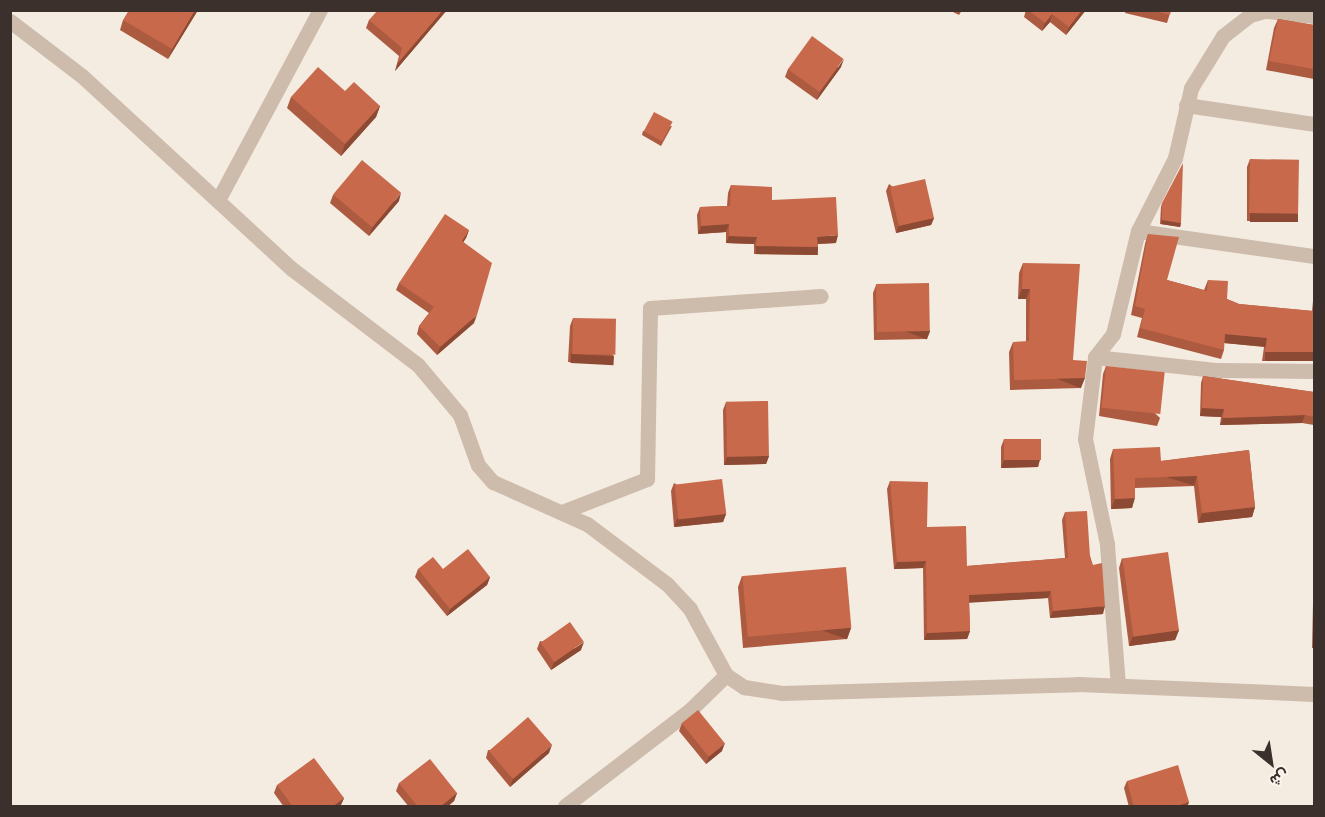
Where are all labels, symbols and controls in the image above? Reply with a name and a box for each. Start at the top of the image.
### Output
north arrow [1241,733,1301,793]
text: ش [1267,766,1293,791]

